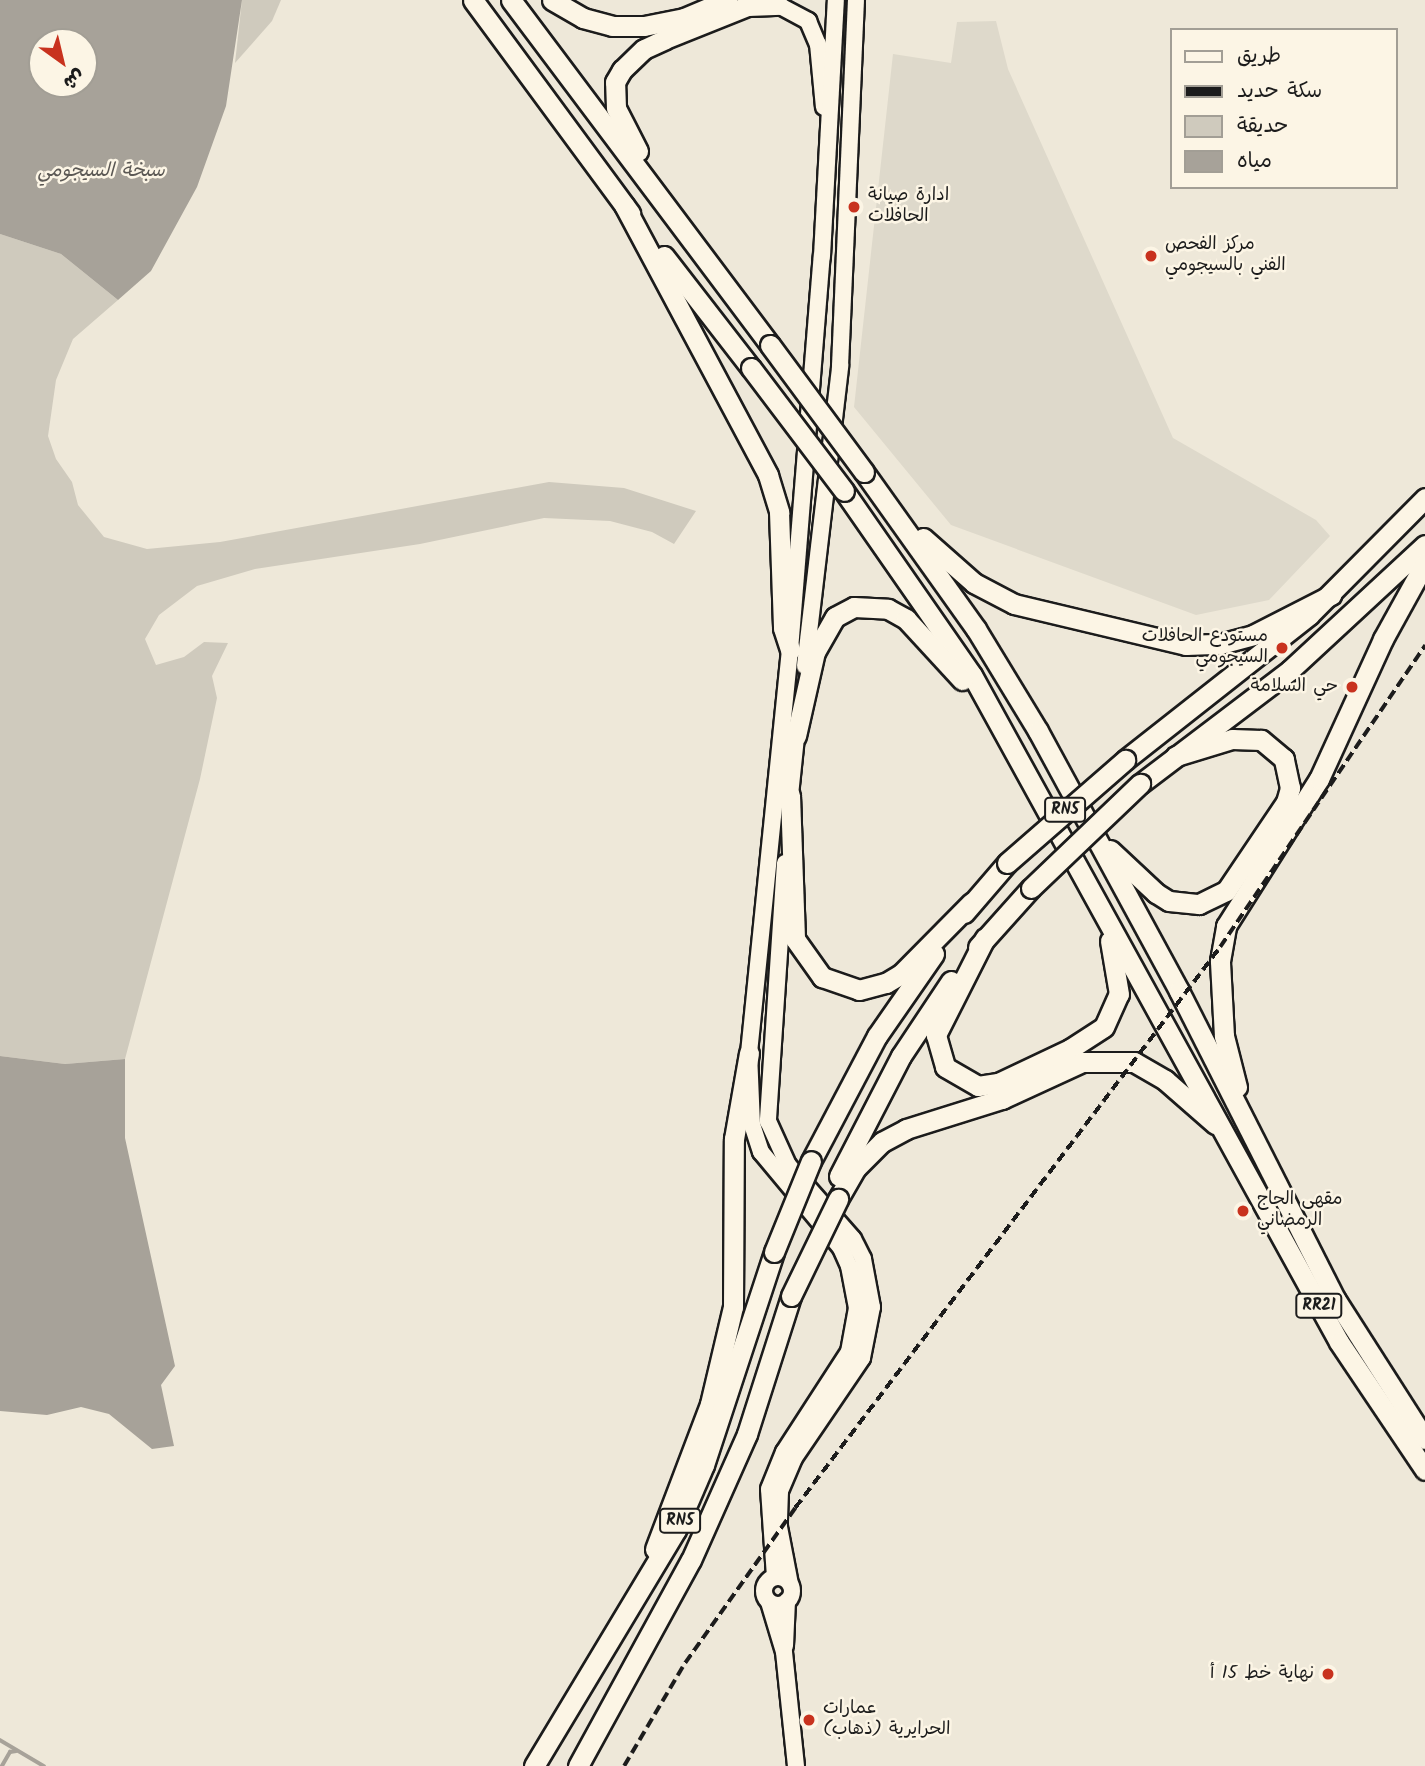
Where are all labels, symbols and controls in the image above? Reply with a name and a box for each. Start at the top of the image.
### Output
north arrow [28,28,98,98]
legend [1170,28,1397,189]
text: طريق [1237,40,1281,73]
text: ش [57,60,91,97]
text: سكة حديد [1237,75,1322,108]
text: حديقة [1237,110,1288,143]
text: مياه [1237,145,1272,178]
water label: سبخة السيجومي [37,161,165,183]
place label: ادارة صيانة الحافلات [868,186,949,228]
marker: ادارة صيانة الحافلات [846,199,862,215]
place label: مركز الفحص الفني بالسيجومي [1165,235,1286,278]
marker: مركز الفحص الفني بالسيجومي [1143,248,1159,264]
place label: مستودع الحافلات السيجومي [1142,627,1268,670]
marker: مستودع الحافلات السيجومي [1274,640,1290,656]
place label: حي السلامة [1251,676,1338,698]
marker: حي السلامة [1344,679,1360,695]
road number: RN5 [1044,797,1086,822]
place label: مقهى الحاج الرمضاني [1257,1190,1343,1232]
marker: مقهى الحاج الرمضاني [1235,1203,1251,1219]
road number: RR21 [1294,1294,1344,1318]
road number: RN5 [659,1508,701,1534]
place label: نهاية خط 15 أ [1210,1663,1314,1685]
marker: نهاية خط 15 أ [1320,1666,1336,1682]
place label: عمارات الحرايرية (ذهاب) [823,1699,951,1742]
marker: عمارات الحرايرية (ذهاب) [801,1712,817,1728]

